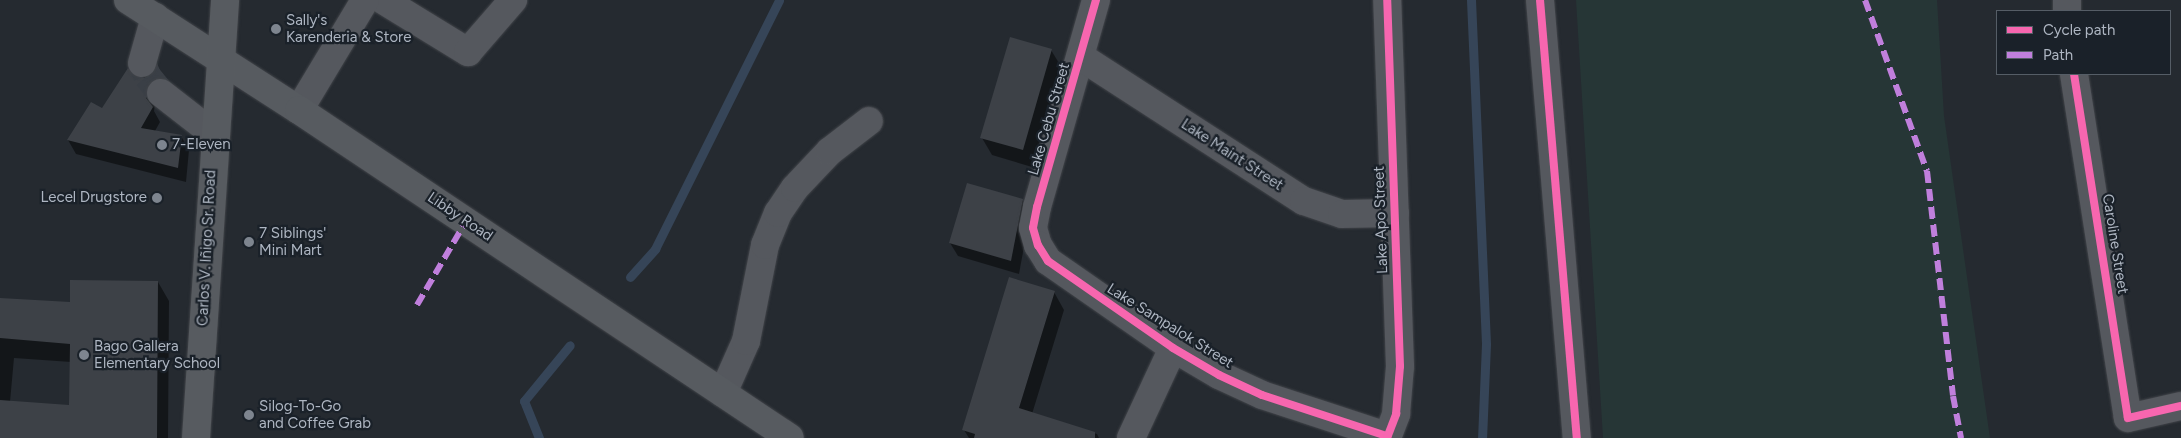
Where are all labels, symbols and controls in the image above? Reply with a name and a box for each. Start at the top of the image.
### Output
legend [1996,10,2171,75]
place label: Sally's Karenderia & Store [286,11,411,46]
text: Cycle path [2043,21,2115,39]
marker: Sally's Karenderia & Store [270,23,282,35]
text: Path [2043,46,2073,64]
street label: Lake Cebu Street [1024,61,1074,177]
street label: Lake Maint Street [1178,115,1286,195]
place label: 7-Eleven [172,136,231,154]
marker: 7-Eleven [156,139,168,151]
street label: Lake Apo Street [1370,166,1392,274]
street label: Carlos V. Iñigo Sr. Road [194,170,220,326]
place label: Lecel Drugstore [41,189,147,207]
street label: Libby Road [424,189,496,245]
marker: Lecel Drugstore [151,192,163,204]
street label: Caroline Street [2098,193,2132,295]
place label: 7 Siblings' Mini Mart [259,224,326,259]
marker: 7 Siblings' Mini Mart [243,236,255,248]
street label: Lake Sampalok Street [1104,280,1236,372]
place label: Bago Gallera Elementary School [94,337,220,372]
marker: Bago Gallera Elementary School [78,349,90,361]
place label: Silog-To-Go and Coffee Grab [259,397,371,432]
marker: Silog-To-Go and Coffee Grab [243,409,255,421]

